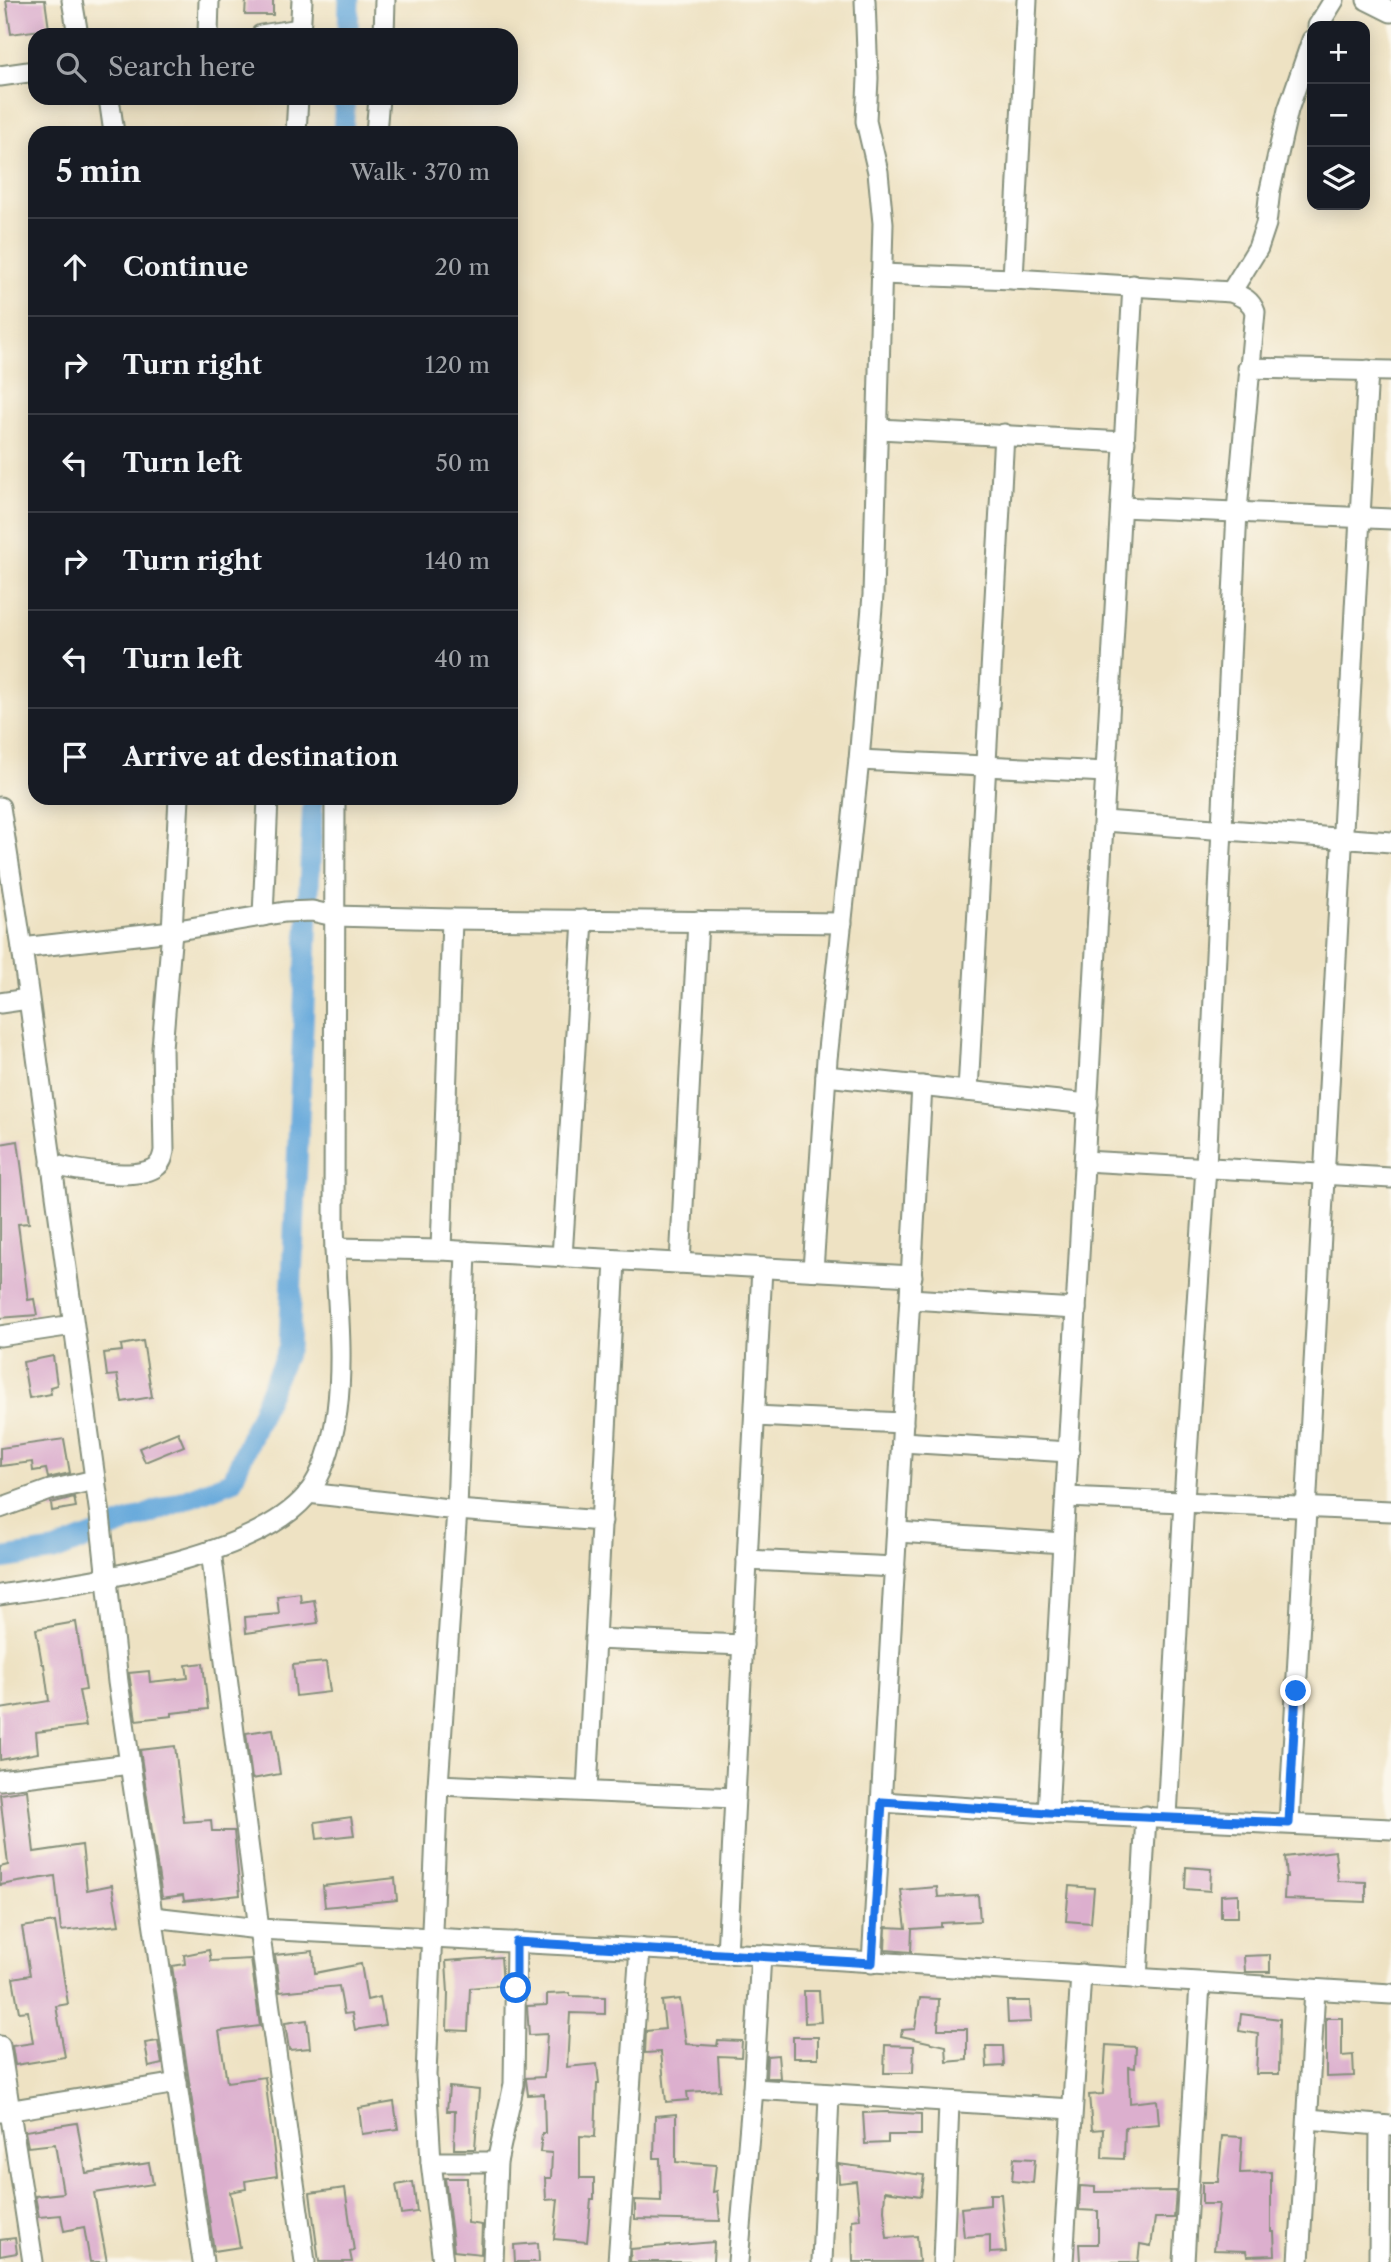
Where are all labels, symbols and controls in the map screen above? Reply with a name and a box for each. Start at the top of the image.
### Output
map controls [1307,21,1370,210]
button: + [1307,21,1370,84]
search box [28,28,518,105]
icon: search [52,48,90,86]
text: Search here [108,51,255,83]
button: − [1307,84,1370,147]
button: layers [1307,147,1370,210]
text: 5 min [56,153,141,190]
text: Walk · 370 m [350,158,490,186]
icon: ahead [56,248,94,286]
text: Continue [123,251,248,283]
text: 20 m [435,253,490,281]
icon: right [56,346,94,384]
text: Turn right [123,349,262,381]
text: 120 m [425,351,490,379]
icon: left [56,444,94,482]
text: Turn left [123,447,242,479]
text: 50 m [435,449,490,477]
icon: right [56,542,94,580]
text: Turn right [123,545,262,577]
text: 140 m [425,547,490,575]
icon: left [56,640,94,678]
text: Turn left [123,643,242,675]
text: 40 m [435,645,490,673]
icon: arrive [56,738,94,776]
text: Arrive at destination [123,741,398,773]
route end [1280,1675,1311,1706]
route start [500,1972,531,2003]

